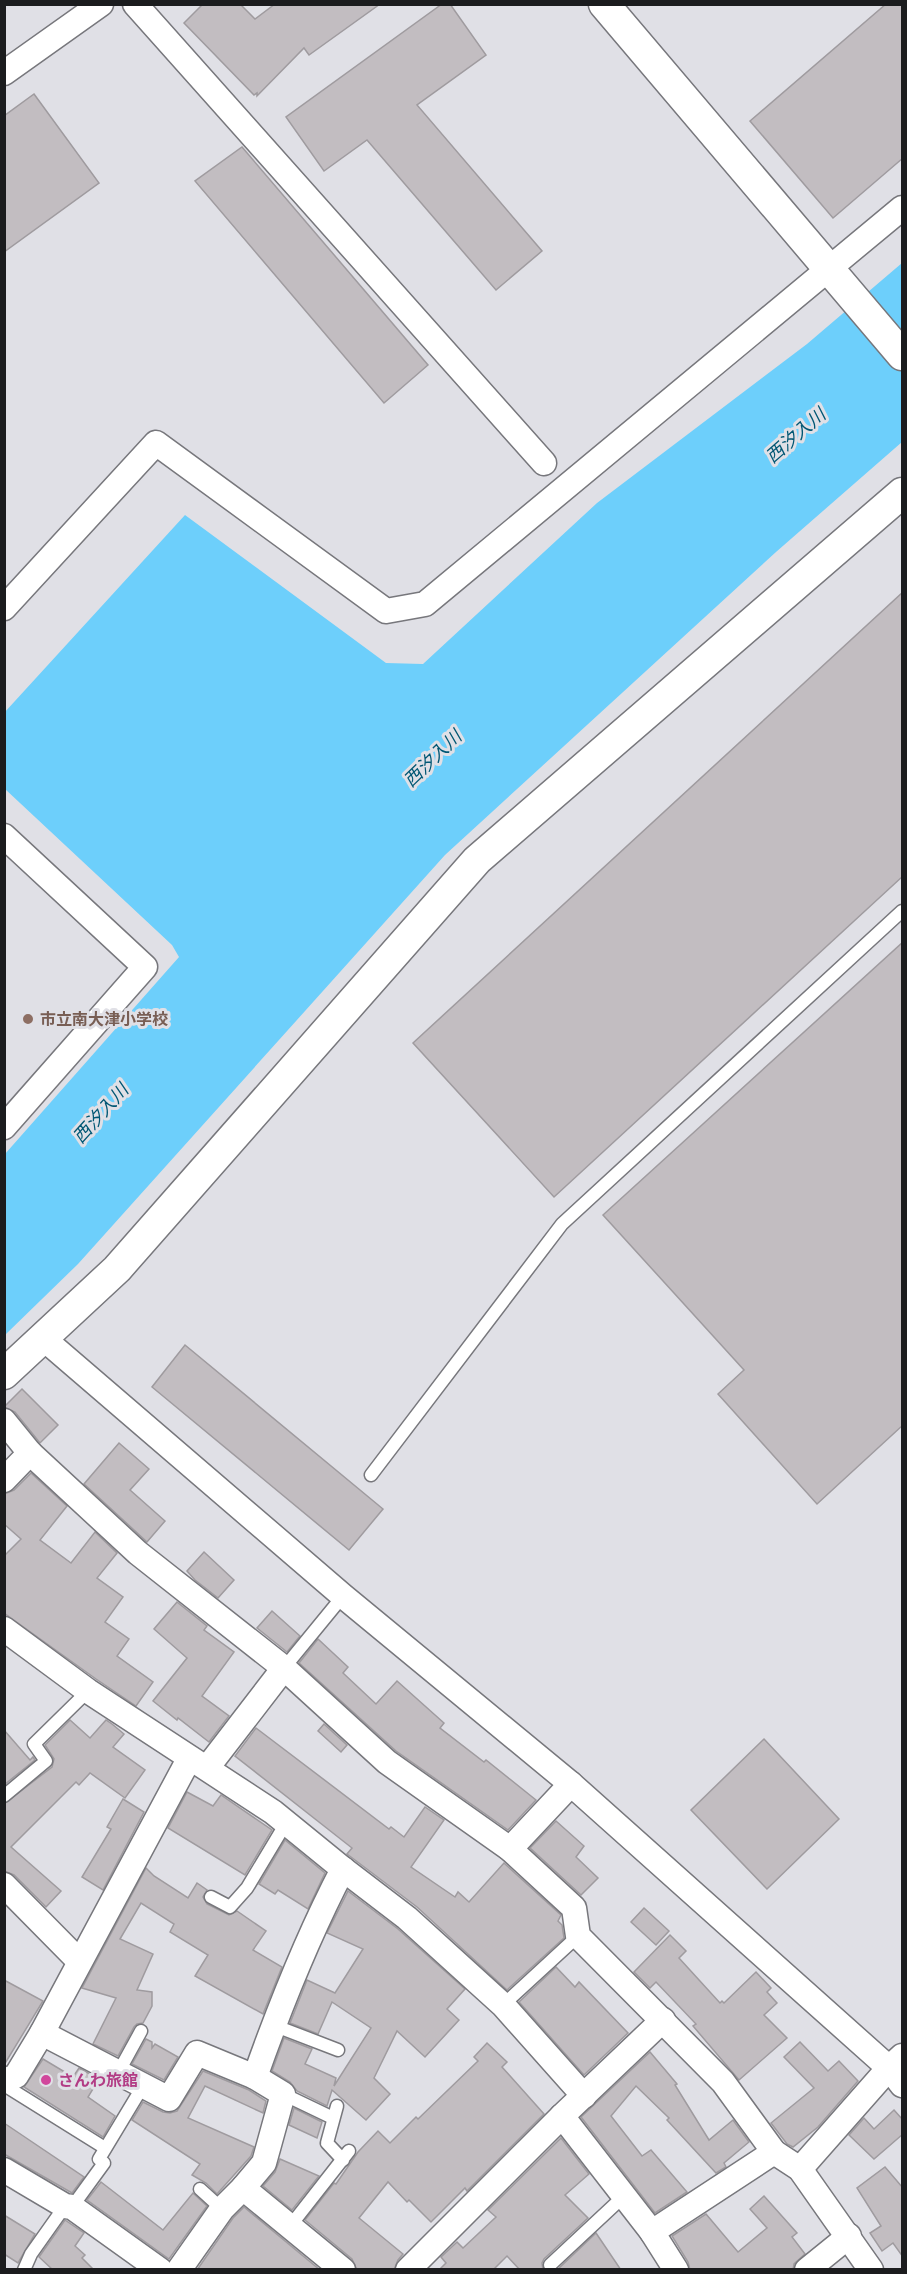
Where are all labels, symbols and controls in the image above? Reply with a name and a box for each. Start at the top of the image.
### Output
water label: 西汐入川 [760,401,832,468]
water label: 西汐入川 [398,723,468,792]
place label: 市立南大津小学校 [40,1008,168,1030]
marker: 市立南大津小学校 [21,1012,35,1026]
water label: 西汐入川 [67,1077,134,1148]
place label: さんわ旅館 [58,2069,138,2091]
marker: さんわ旅館 [39,2073,53,2087]

